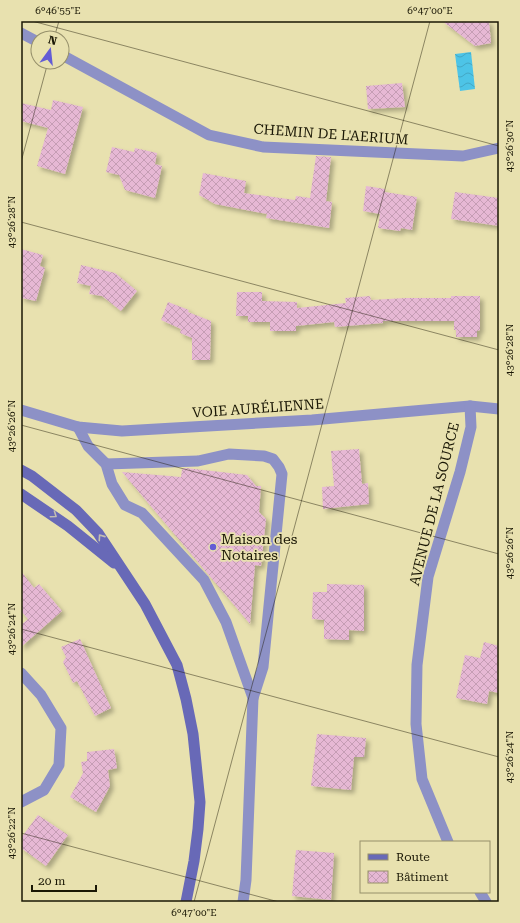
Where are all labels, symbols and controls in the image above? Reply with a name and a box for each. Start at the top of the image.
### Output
text: 6°46'55"E [35,5,81,16]
text: 6°47'00"E [407,5,453,16]
north arrow [30,30,70,70]
text: N [47,33,59,48]
text: 43°26'30"N [504,120,515,172]
street label: CHEMIN DE L'AERIUM [253,121,409,147]
text: 43°26'28"N [6,196,17,248]
text: 43°26'28"N [504,324,515,376]
street label: VOIE AURÉLIENNE [192,395,324,421]
text: 43°26'26"N [6,400,17,452]
street label: AVENUE DE LA SOURCE [406,421,462,587]
one-way arrow [49,510,56,517]
text: 43°26'26"N [504,527,515,579]
place label: Maison des Notaires [221,531,298,563]
one-way arrow [99,535,106,542]
marker: Maison des Notaires [208,542,218,552]
text: 43°26'24"N [6,603,17,655]
text: 43°26'24"N [504,731,515,783]
text: 43°26'22"N [6,807,17,859]
legend [360,841,490,893]
text: Route [396,850,430,864]
scale bar [32,867,96,893]
text: Bâtiment [396,870,449,884]
text: 20 m [38,874,65,888]
text: 6°47'00"E [171,907,217,918]

